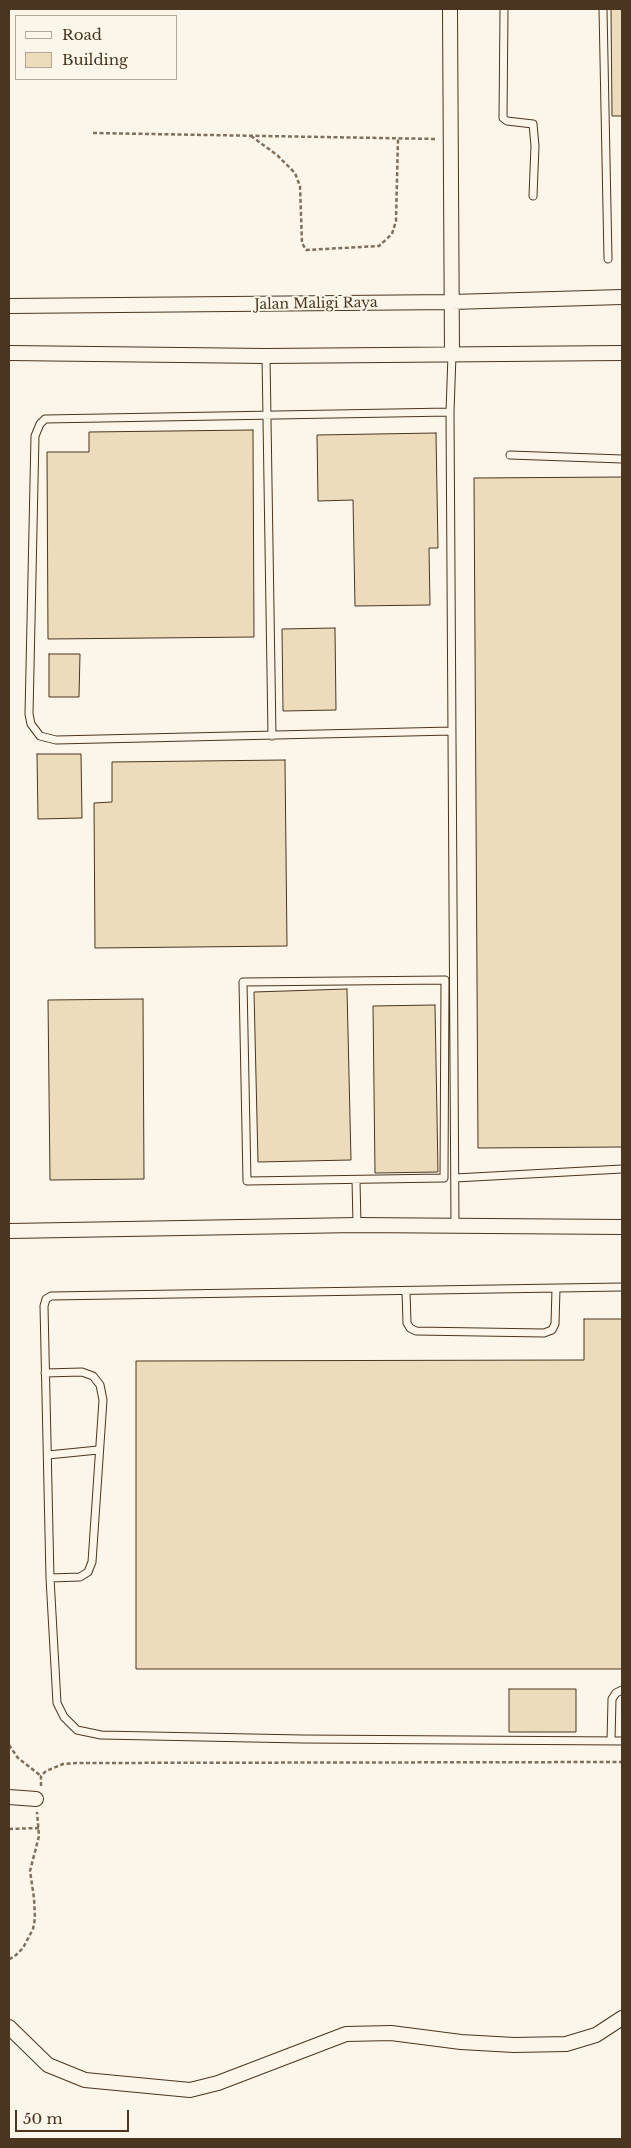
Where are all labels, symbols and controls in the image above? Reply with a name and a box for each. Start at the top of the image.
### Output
legend [15,15,178,80]
text: Road [62,25,102,44]
text: Building [62,50,128,69]
street label: Jalan Maligi Raya [254,295,378,313]
scale bar [18,2100,131,2132]
text: 50 m [23,2109,63,2128]

